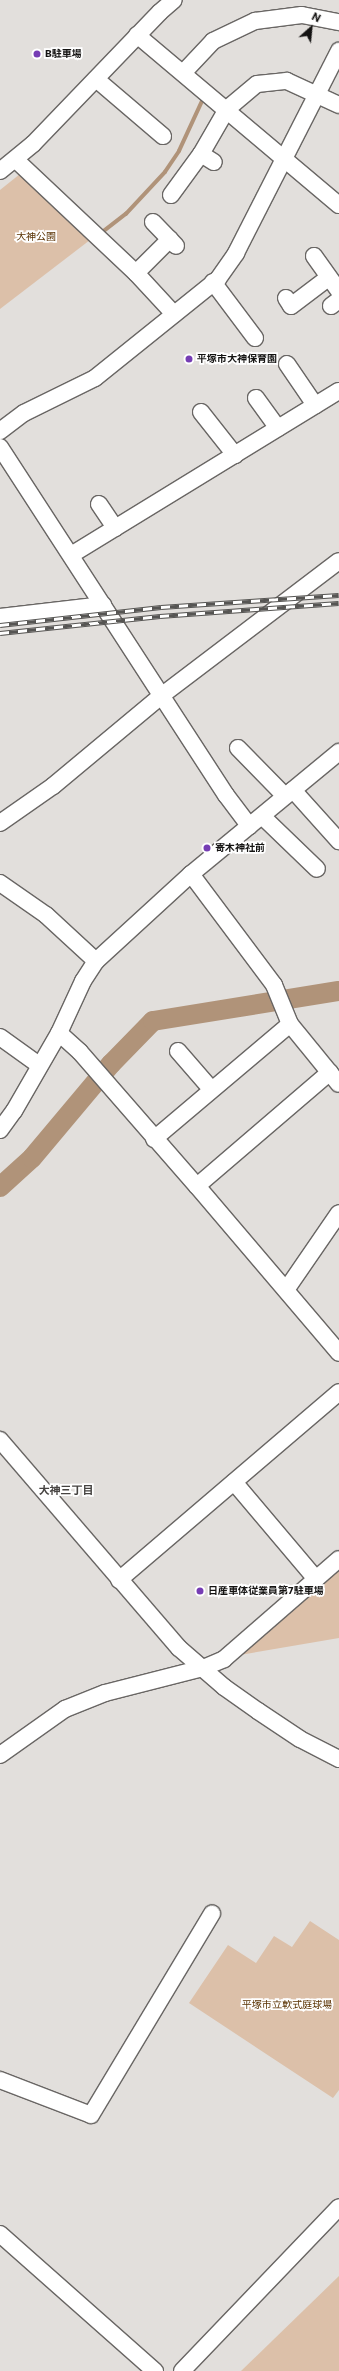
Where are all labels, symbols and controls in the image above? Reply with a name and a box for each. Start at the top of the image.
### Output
north arrow [291,8,331,48]
text: N [310,9,323,25]
place label: B駐車場 [45,48,82,60]
marker: B駐車場 [32,49,42,59]
park label: 大神公園 [16,231,56,243]
place label: 平塚市大神保育園 [197,353,277,365]
marker: 平塚市大神保育園 [184,354,194,364]
place label: 寄木神社前 [215,842,265,854]
marker: 寄木神社前 [202,843,212,853]
district label: 大神三丁目 [39,1483,93,1497]
place label: 日産車体従業員第7駐車場 [208,1585,323,1597]
marker: 日産車体従業員第7駐車場 [195,1586,205,1596]
park label: 平塚市立軟式庭球場 [242,1999,332,2011]

